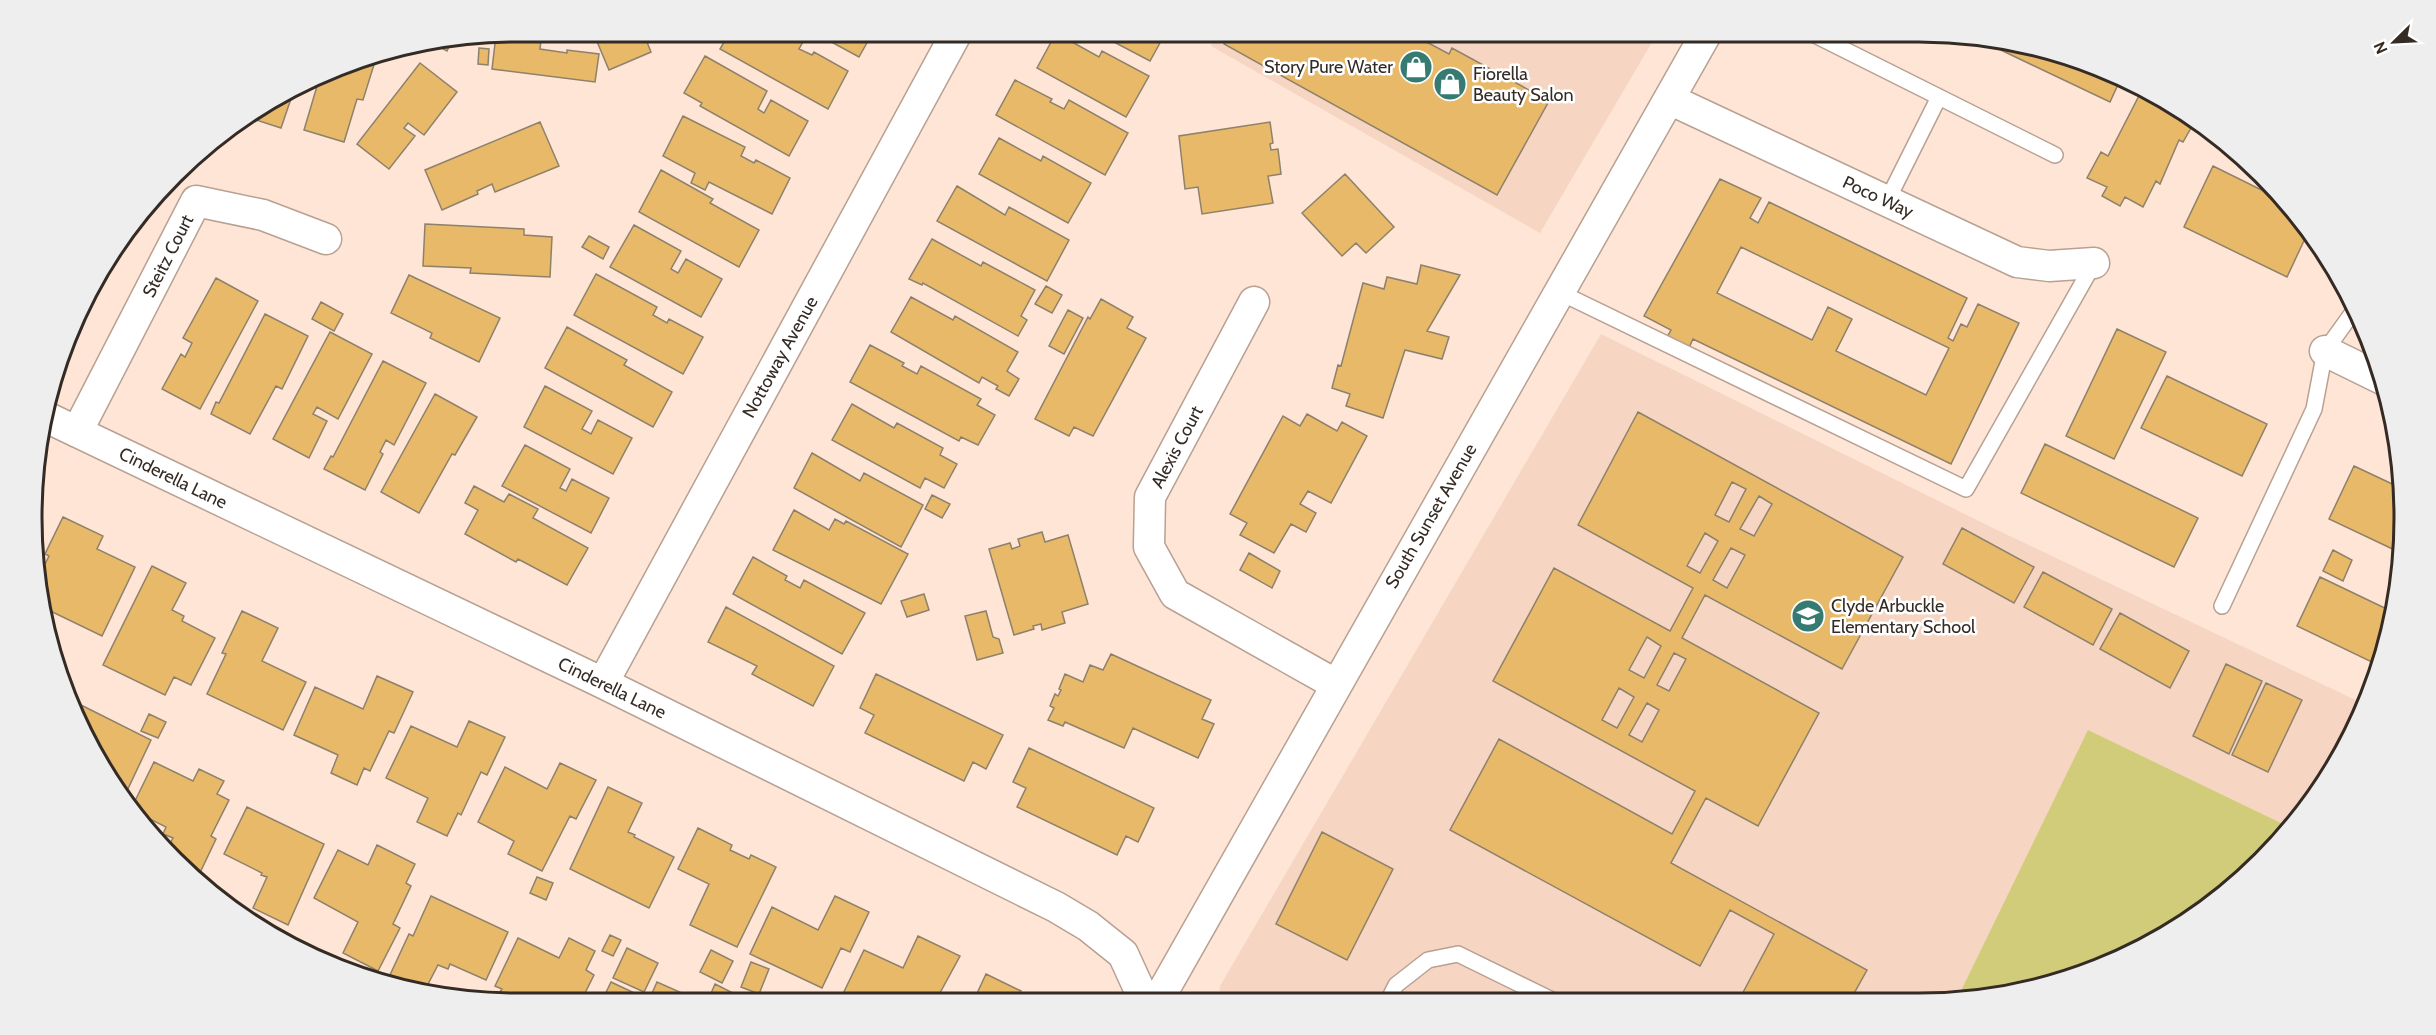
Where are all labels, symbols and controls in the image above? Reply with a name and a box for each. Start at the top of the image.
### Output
north arrow [2364,12,2424,72]
text: N [2370,39,2392,57]
shop icon: Story Pure Water [1398,49,1434,85]
place label: Story Pure Water [1264,56,1393,78]
place label: Fiorella Beauty Salon [1473,63,1574,106]
shop icon: Fiorella Beauty Salon [1432,66,1468,102]
street label: Poco Way [1839,171,1917,223]
street label: Steitz Court [138,211,198,301]
street label: Nottoway Avenue [738,292,822,422]
street label: Alexis Court [1146,402,1208,492]
street label: South Sunset Avenue [1381,440,1481,592]
street label: Cinderella Lane [115,442,231,514]
place label: Clyde Arbuckle Elementary School [1831,595,1976,638]
school or university icon: Clyde Arbuckle Elementary School [1790,598,1826,634]
street label: Cinderella Lane [554,652,670,724]

